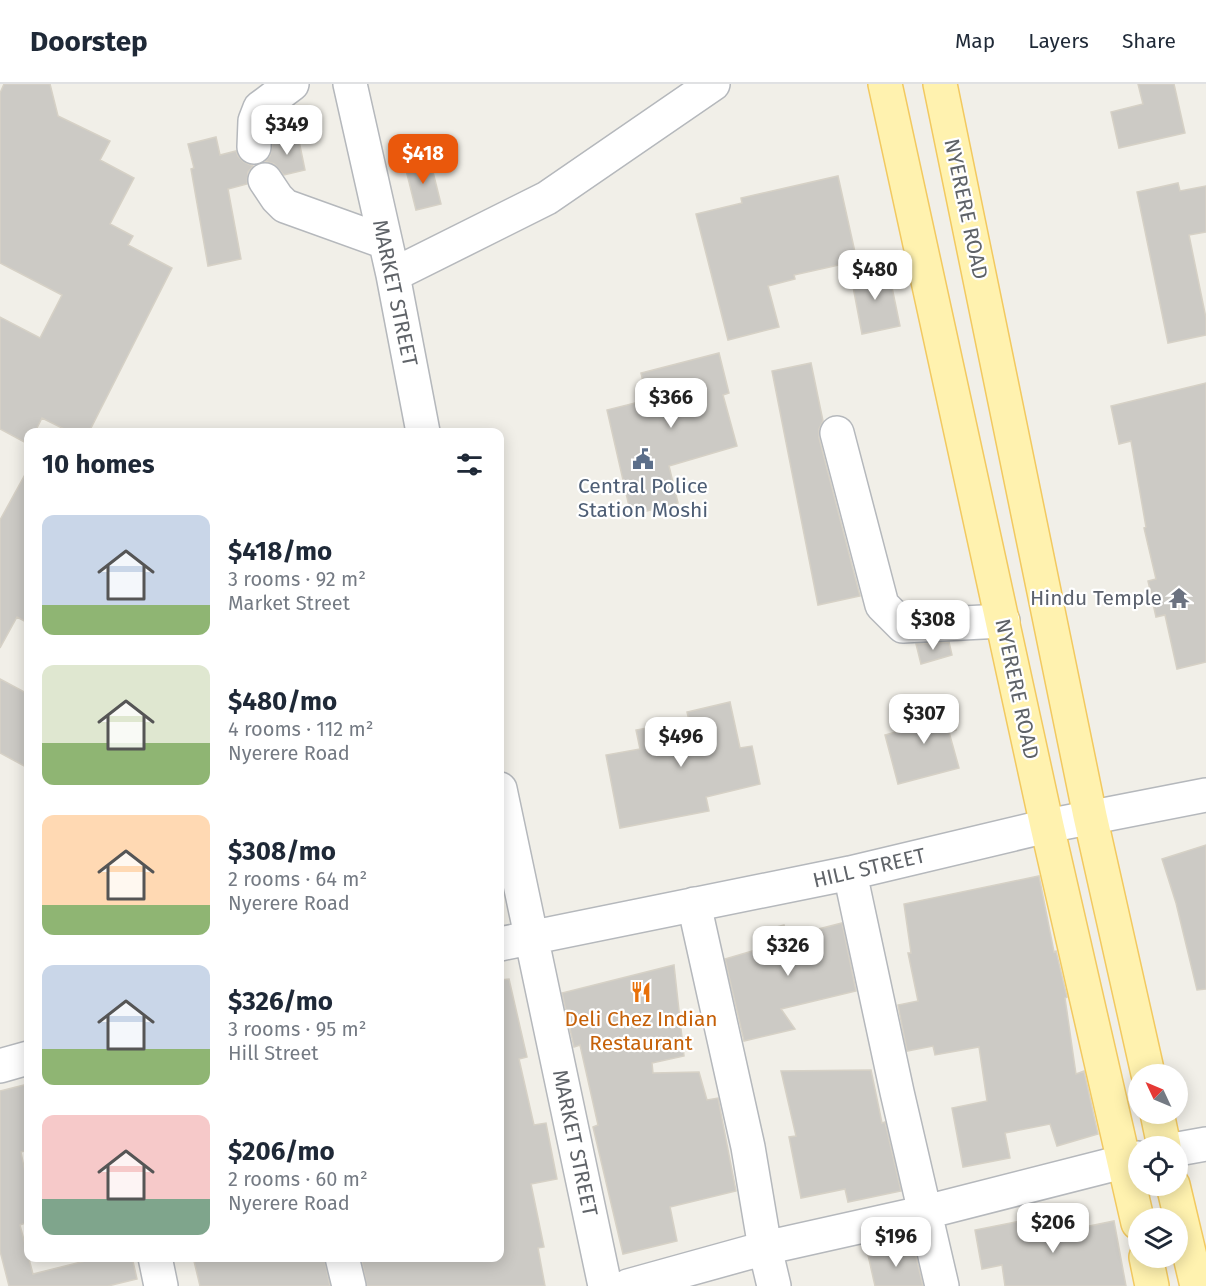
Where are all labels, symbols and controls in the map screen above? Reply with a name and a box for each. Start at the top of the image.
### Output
text: Doorstep [30,25,148,58]
text: Map [955,28,995,54]
text: Layers [1028,28,1089,54]
text: Share [1122,28,1176,54]
pin: $349 [251,105,323,156]
text: $349 [265,112,309,136]
pin: $418 [387,134,459,185]
street label: NYERERE ROAD [938,136,994,282]
text: $418 [402,141,444,165]
street label: MARKET STREET [367,217,423,369]
pin: $480 [839,250,911,301]
text: $480 [852,257,898,281]
pin: $366 [635,378,707,429]
text: $366 [649,385,693,409]
public building icon: Central Police Station Moshi [631,447,655,471]
icon: filters [453,448,486,481]
text: 10 homes [42,449,155,480]
place label: Central Police Station Moshi [578,473,708,523]
text: $418/mo [228,536,332,567]
icon: home [90,539,162,611]
text: 3 rooms · 92 m² [228,567,366,591]
place label: Hindu Temple [1030,585,1162,611]
temple icon: Hindu Temple [1167,586,1191,610]
text: Market Street [228,591,350,615]
pin: $308 [897,600,969,651]
text: $308 [911,607,955,631]
street label: NYERERE ROAD [989,616,1045,762]
text: $480/mo [228,686,337,717]
icon: home [90,689,162,761]
pin: $307 [888,694,960,745]
text: $307 [903,701,945,725]
text: 4 rooms · 112 m² [228,717,374,741]
pin: $496 [645,717,717,768]
text: $496 [659,724,703,748]
text: Nyerere Road [228,741,350,765]
text: $308/mo [228,836,336,867]
icon: home [90,839,162,911]
street label: HILL STREET [810,842,928,894]
text: 2 rooms · 64 m² [228,867,367,891]
text: Nyerere Road [228,891,350,915]
pin: $326 [752,926,824,977]
text: $326 [767,933,809,957]
restaurant icon: Deli Chez Indian Restaurant [629,980,653,1004]
text: $326/mo [228,986,333,1017]
icon: home [90,989,162,1061]
place label: Deli Chez Indian Restaurant [564,1006,718,1056]
text: 3 rooms · 95 m² [228,1017,367,1041]
text: Hill Street [228,1041,319,1065]
north arrow [1128,1064,1188,1124]
map controls [1128,1064,1188,1268]
street label: MARKET STREET [547,1067,603,1219]
text: $206/mo [228,1136,335,1167]
button: locate [1128,1136,1188,1196]
icon: home [90,1139,162,1211]
text: 2 rooms · 60 m² [228,1167,368,1191]
text: Nyerere Road [228,1191,350,1215]
pin: $206 [1017,1203,1089,1254]
button: layers [1128,1208,1188,1268]
text: $206 [1031,1210,1075,1234]
pin: $196 [860,1217,932,1268]
text: $196 [875,1224,917,1248]

